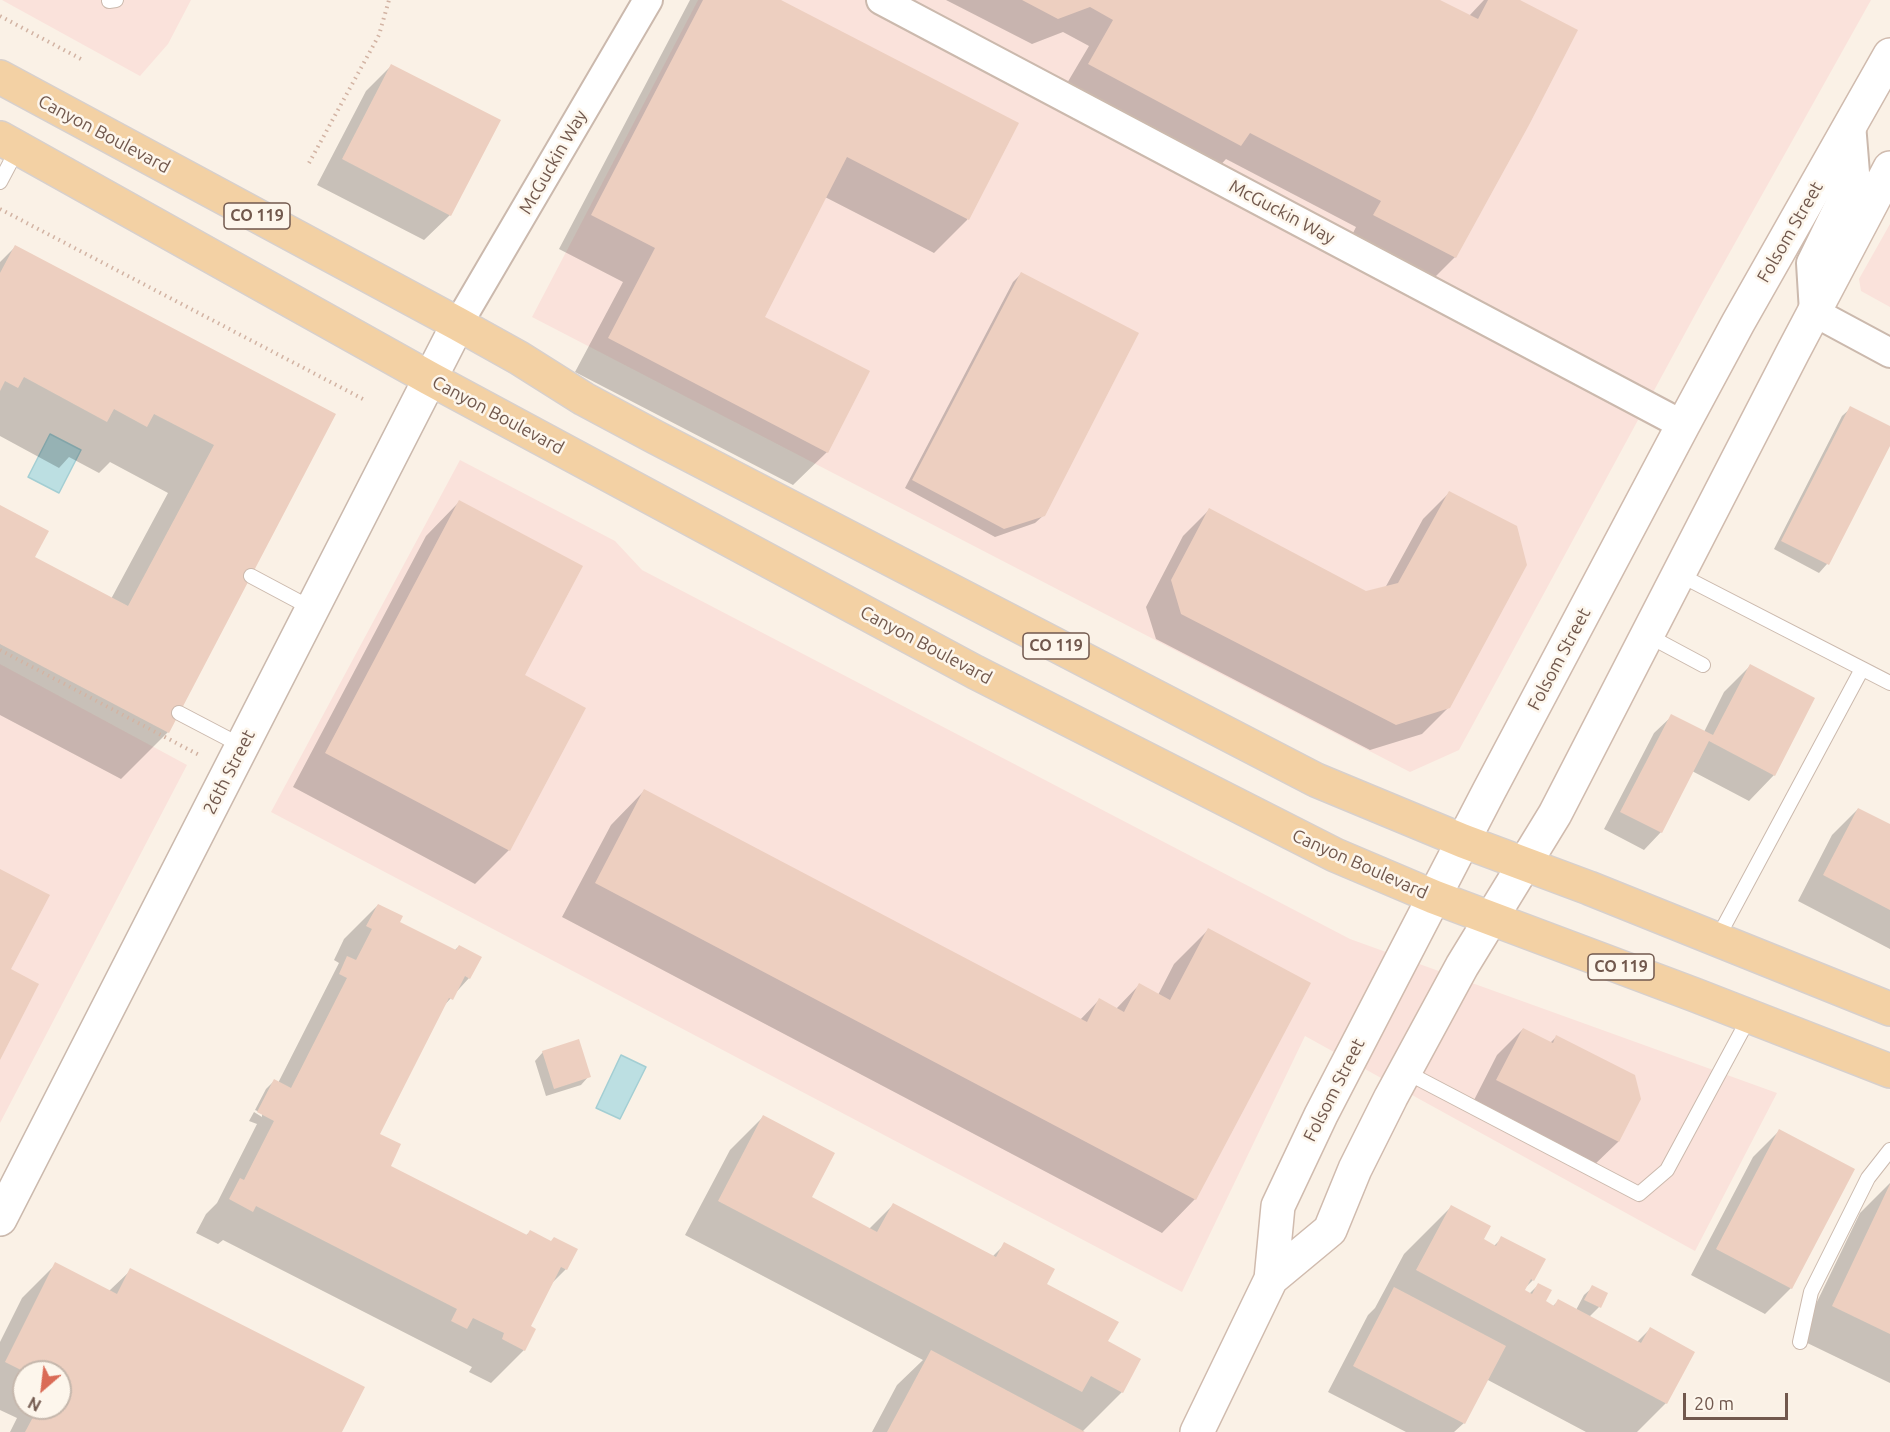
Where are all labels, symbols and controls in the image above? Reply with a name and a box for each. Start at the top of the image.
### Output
street label: Canyon Boulevard [34,90,174,178]
street label: McGuckin Way [514,106,592,218]
street label: McGuckin Way [1225,175,1339,249]
street label: Folsom Street [1752,178,1828,286]
road number: CO 119 [224,203,290,229]
street label: Canyon Boulevard [428,371,568,459]
street label: Canyon Boulevard [856,601,996,689]
street label: Folsom Street [1523,604,1595,714]
road number: CO 119 [1023,633,1089,659]
street label: 26th Street [198,726,260,818]
street label: Canyon Boulevard [1289,824,1431,904]
road number: CO 119 [1588,954,1654,980]
street label: Folsom Street [1299,1035,1369,1145]
north arrow [12,1360,72,1420]
scale bar [1686,1381,1791,1419]
text: N [25,1393,44,1415]
text: 20 m [1694,1393,1734,1413]

